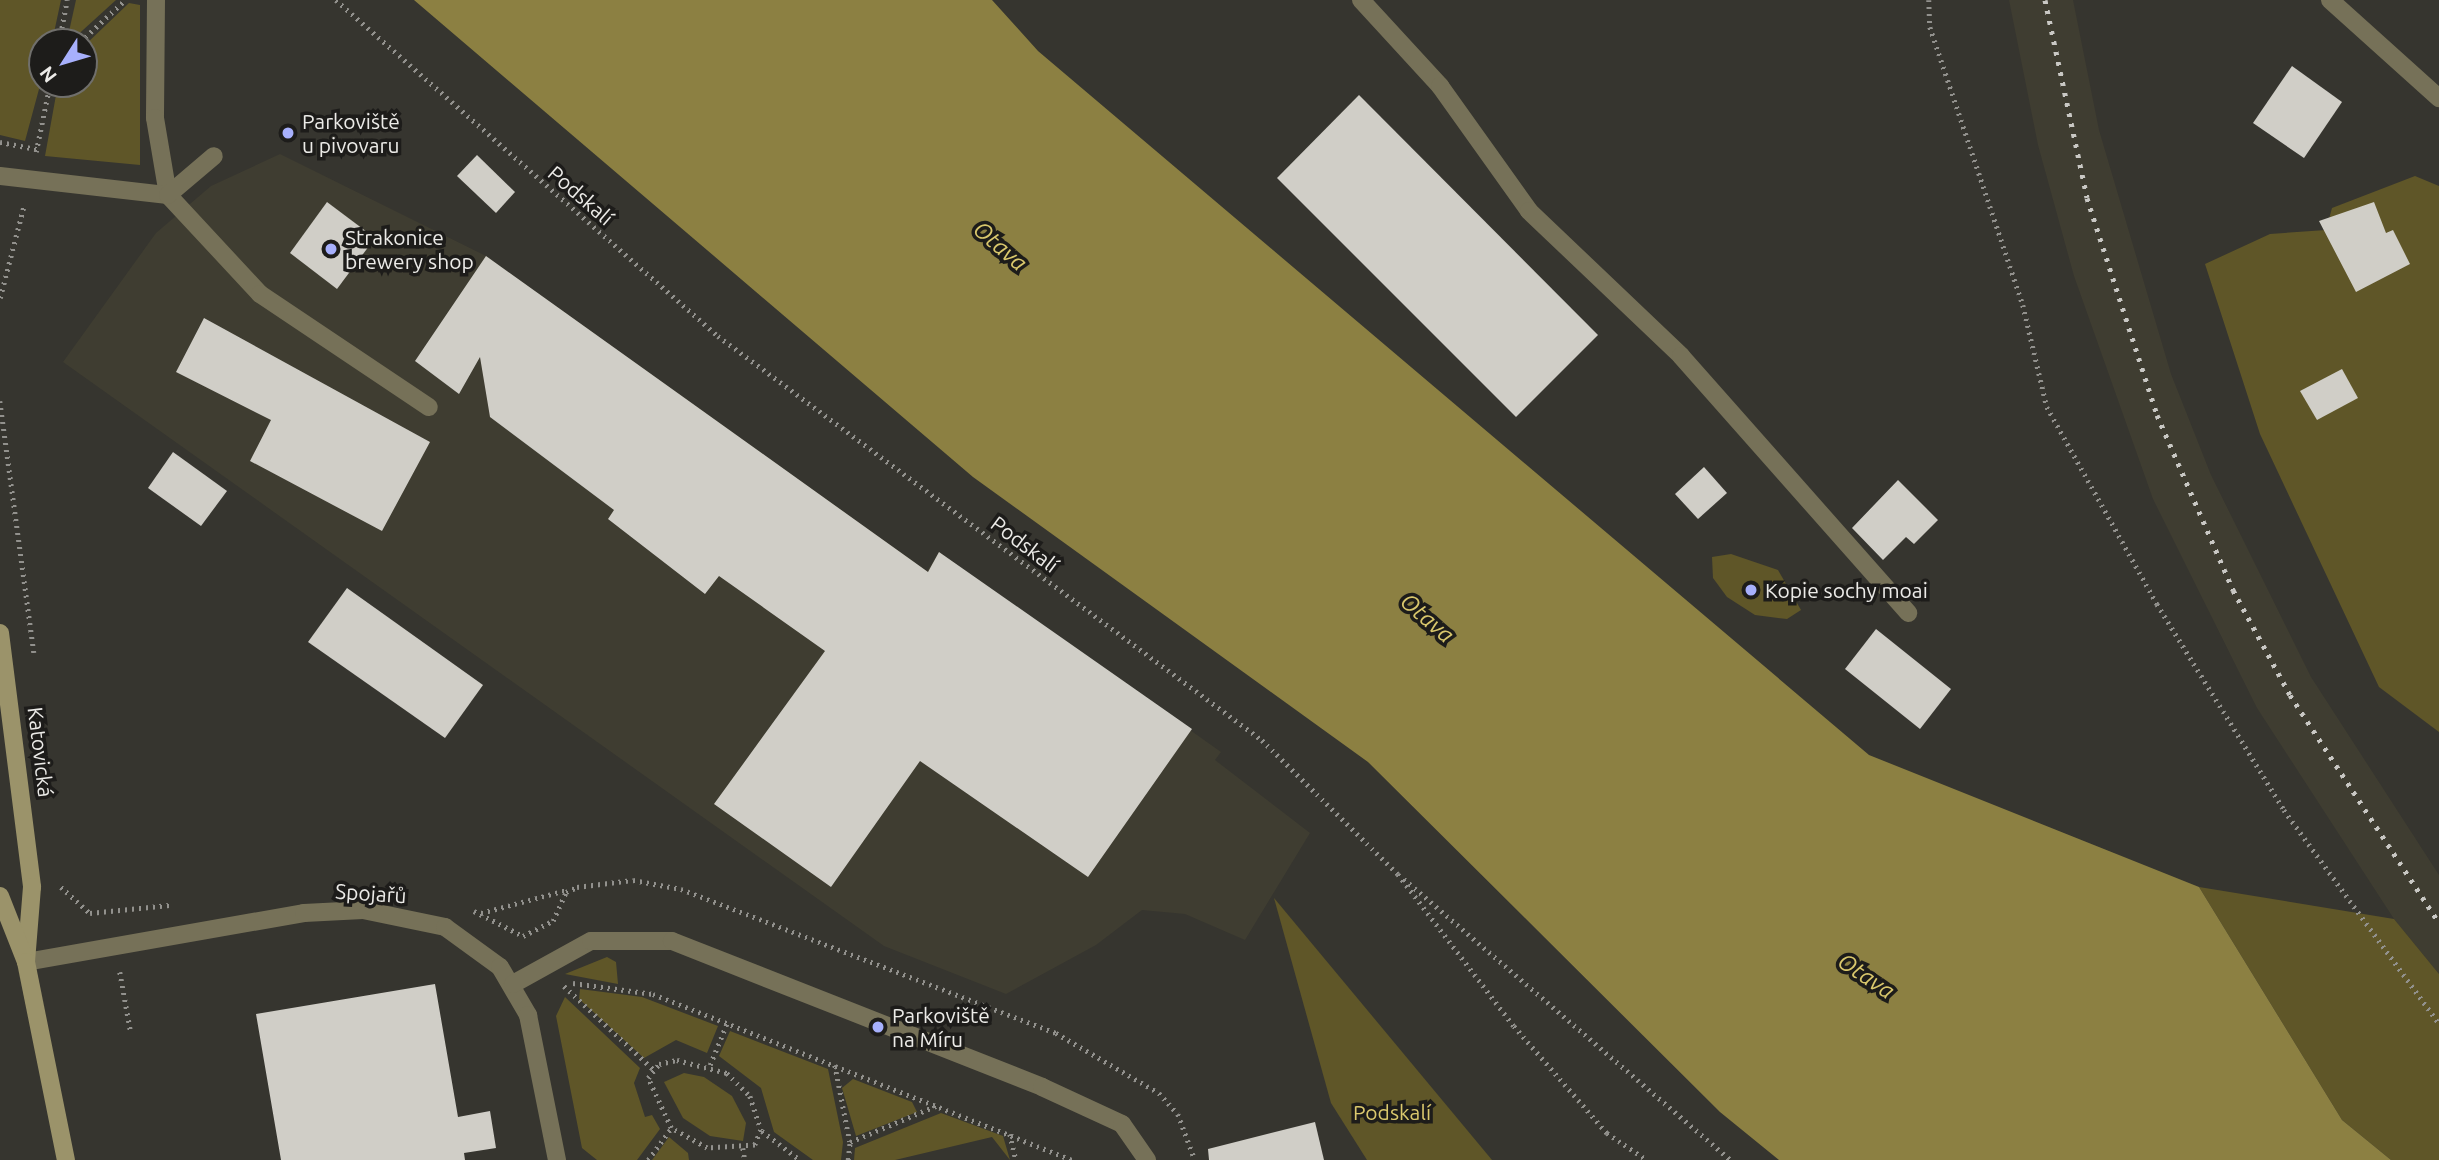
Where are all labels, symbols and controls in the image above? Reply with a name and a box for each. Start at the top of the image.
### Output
north arrow [28,28,98,98]
text: N [35,62,61,87]
place label: Parkoviště u pivovaru [302,108,400,158]
marker: Parkoviště u pivovaru [280,125,296,141]
street label: Podskalí [543,160,619,230]
water label: Otava [967,215,1033,277]
place label: Strakonice brewery shop [345,224,474,274]
marker: Strakonice brewery shop [323,241,339,257]
street label: Podskalí [986,510,1064,578]
place label: Kopie sochy moai [1765,577,1928,603]
marker: Kopie sochy moai [1743,582,1759,598]
water label: Otava [1394,587,1460,649]
street label: Katovická [23,706,59,798]
street label: Spojařů [334,878,408,908]
water label: Otava [1833,947,1899,1005]
place label: Parkoviště na Míru [892,1002,990,1052]
marker: Parkoviště na Míru [870,1019,886,1035]
park label: Podskalí [1353,1099,1431,1125]

